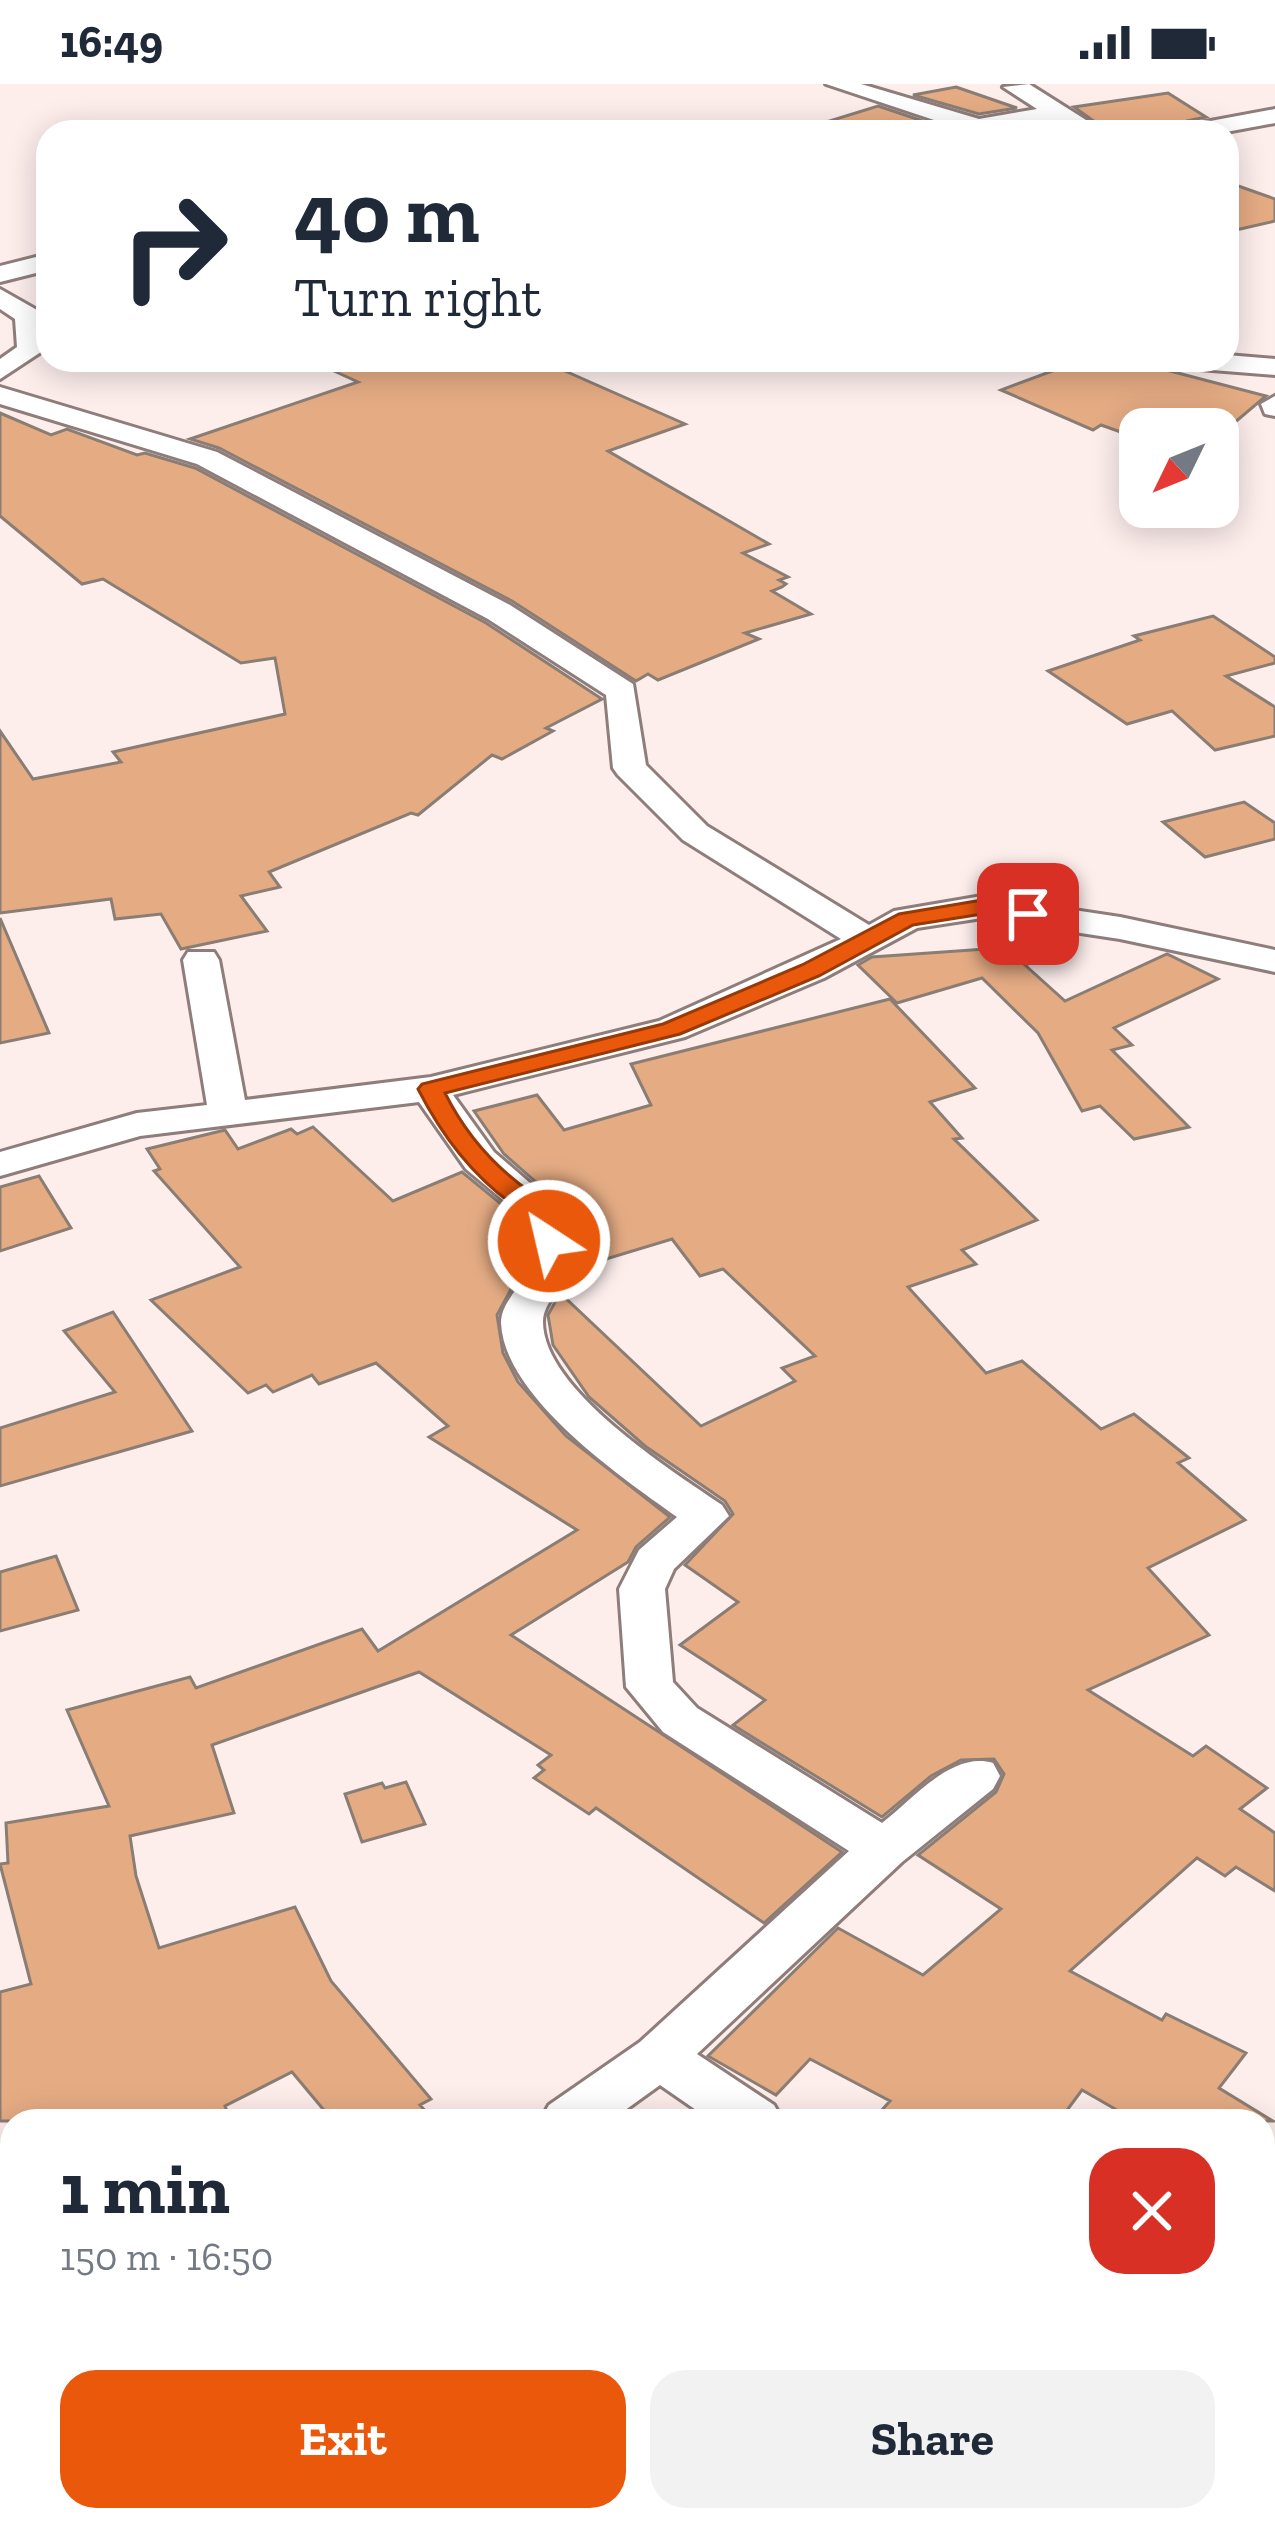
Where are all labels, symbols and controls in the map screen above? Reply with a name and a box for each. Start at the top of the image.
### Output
text: 16:49 [60,15,163,69]
text: 40 m [294,163,480,264]
icon: right [96,168,252,324]
text: Turn right [294,265,541,330]
north arrow [1119,408,1239,528]
map controls [1119,408,1239,528]
pin [977,863,1079,965]
icon: arrive [995,881,1061,947]
position arrow [486,1178,612,1304]
text: 1 min [60,2145,230,2231]
button: close [1089,2148,1215,2274]
text: 150 m · 16:50 [60,2233,273,2280]
button: Exit [60,2370,626,2508]
button: Share [650,2370,1215,2508]

